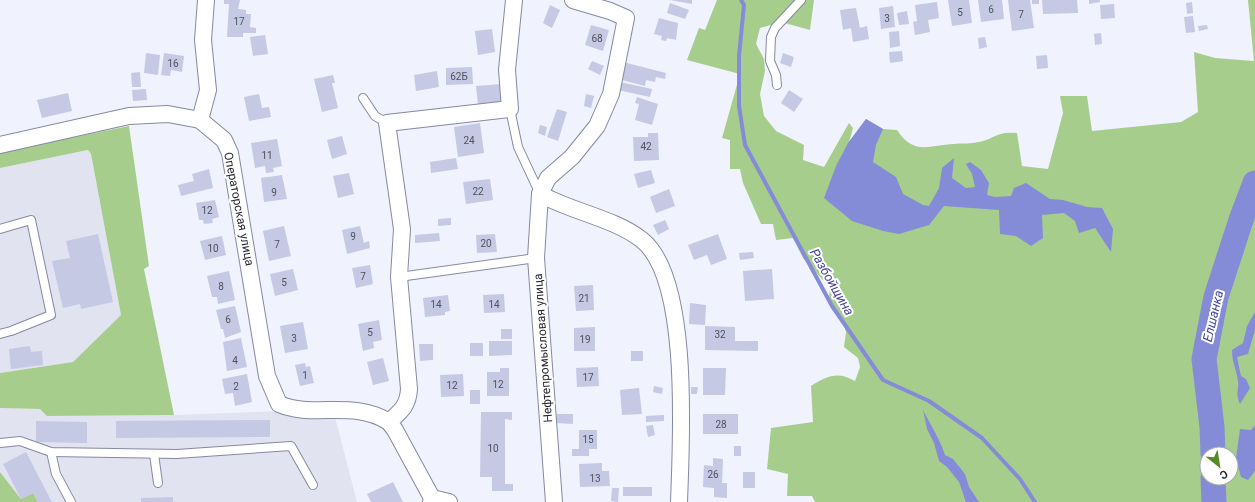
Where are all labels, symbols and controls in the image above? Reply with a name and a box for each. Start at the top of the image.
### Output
house number: 6 [988,4,994,15]
house number: 5 [957,7,963,18]
house number: 7 [1018,9,1024,20]
house number: 3 [884,13,890,24]
house number: 17 [233,16,245,27]
house number: 68 [591,33,603,44]
house number: 16 [167,58,179,69]
house number: 62Б [450,71,468,82]
house number: 24 [463,135,475,146]
house number: 42 [640,141,652,152]
house number: 11 [261,150,273,161]
street label: Операторская улица [221,151,257,267]
house number: 22 [472,186,484,197]
house number: 9 [271,187,277,198]
house number: 12 [201,205,213,216]
house number: 9 [350,231,356,242]
house number: 20 [480,238,492,249]
house number: 7 [274,239,280,250]
house number: 10 [207,243,219,254]
water label: Разбойщина [807,246,857,318]
house number: 7 [360,271,366,282]
street label: Нефтепромысловая улица [531,273,555,423]
house number: 5 [281,277,287,288]
house number: 8 [218,281,224,292]
water label: Елшанка [1200,289,1226,343]
house number: 21 [578,293,590,304]
house number: 14 [430,299,442,310]
house number: 14 [488,299,500,310]
house number: 6 [225,314,231,325]
house number: 5 [367,327,373,338]
house number: 32 [714,329,726,340]
house number: 3 [291,333,297,344]
house number: 19 [579,334,591,345]
house number: 4 [232,355,238,366]
house number: 1 [302,370,308,381]
house number: 17 [582,372,594,383]
house number: 12 [492,379,504,390]
house number: 12 [446,380,458,391]
house number: 2 [233,381,239,392]
house number: 28 [715,419,727,430]
house number: 15 [582,434,594,445]
house number: 10 [487,443,499,454]
north arrow [1199,446,1239,486]
text: С [1217,467,1230,482]
house number: 26 [707,469,719,480]
house number: 13 [589,473,601,484]

